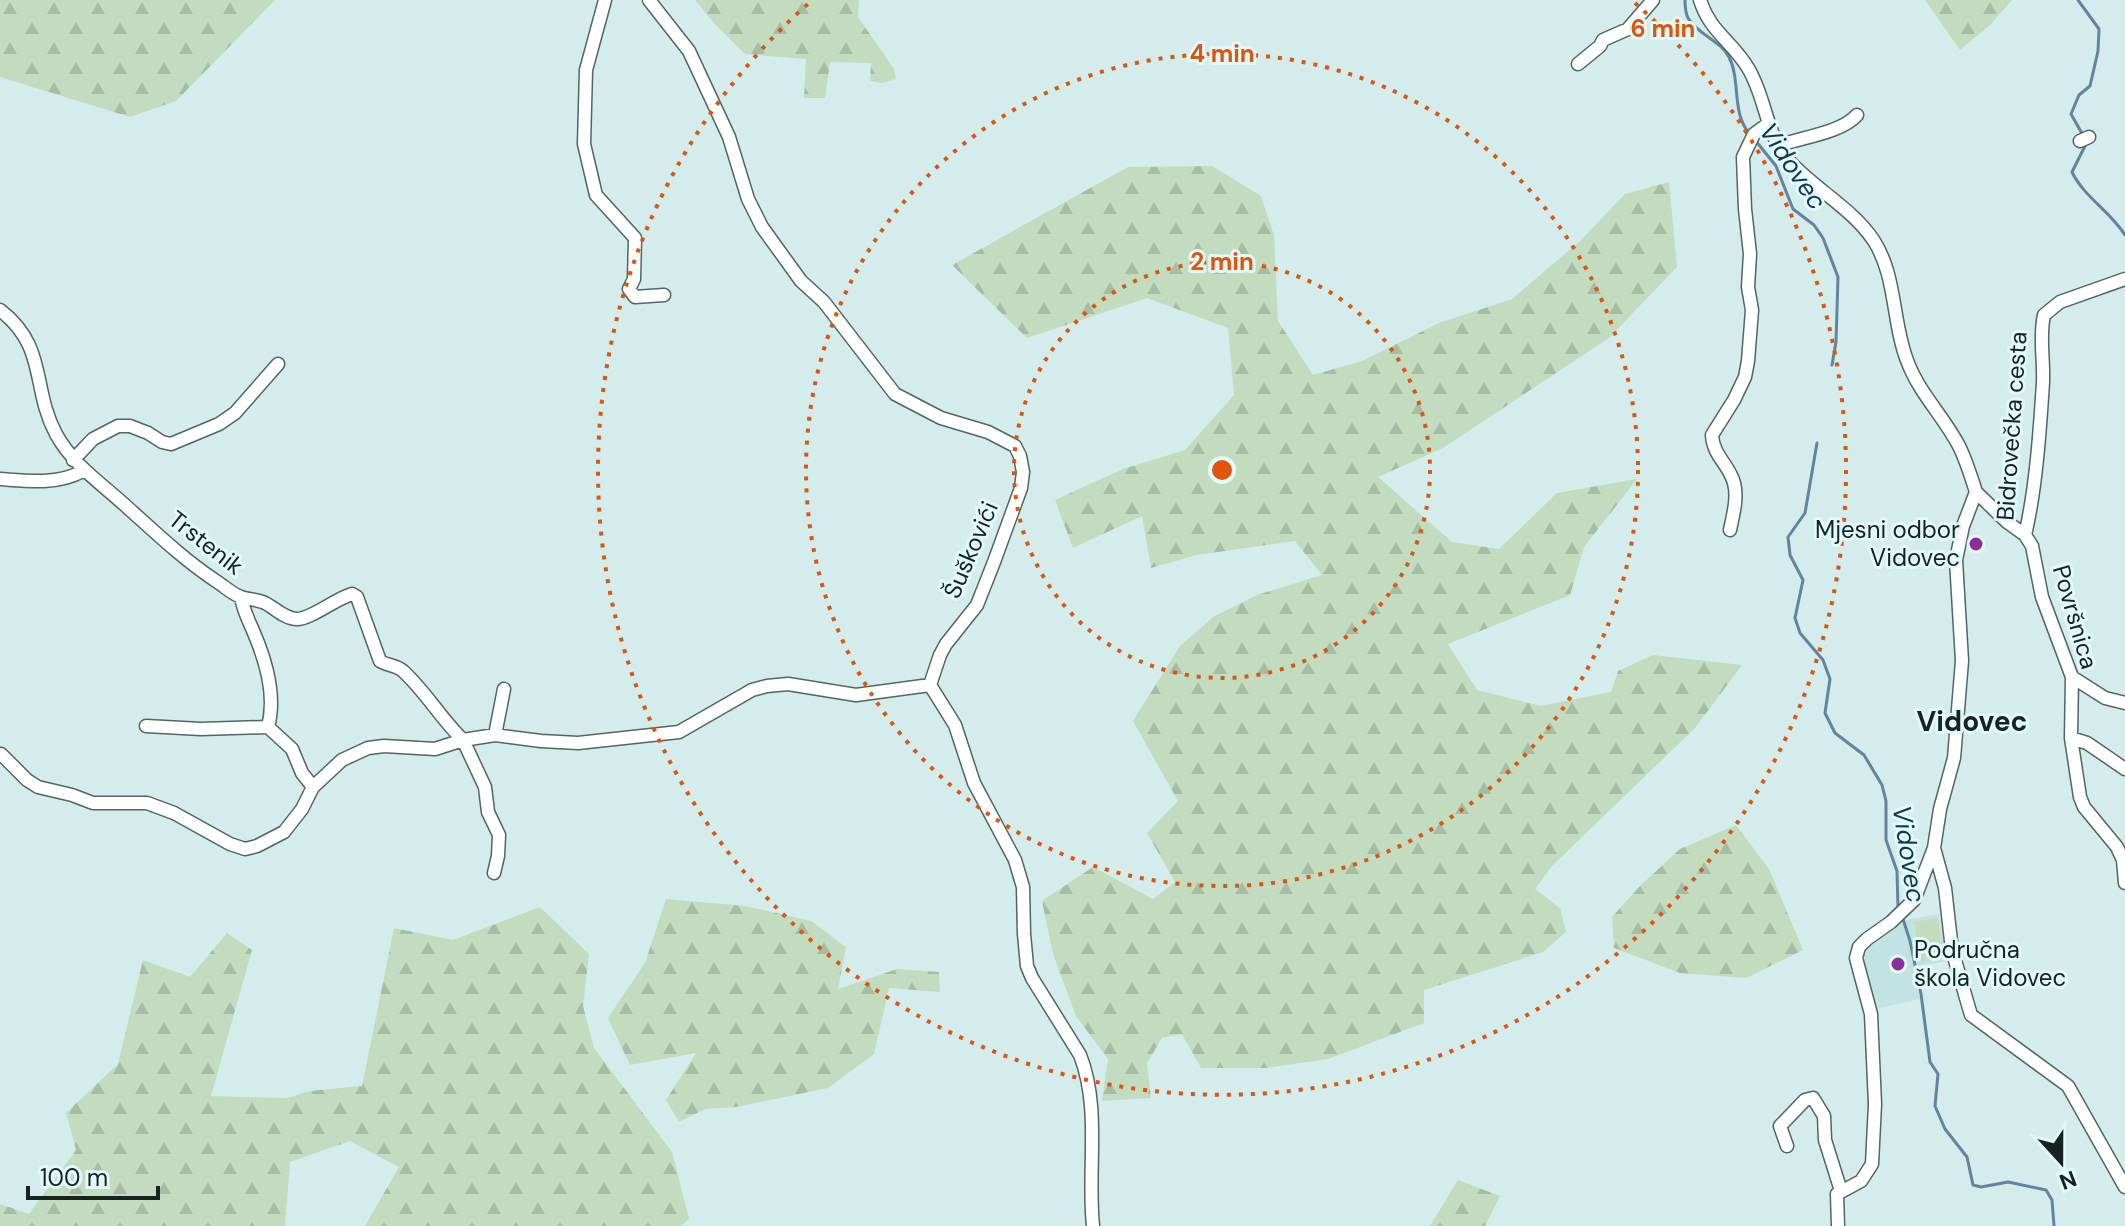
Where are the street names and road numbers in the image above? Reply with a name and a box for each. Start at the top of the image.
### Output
street label: Bidrovečka cesta [1989,330,2034,522]
street label: Šuškovići [936,497,1005,603]
street label: Trstenik [163,504,250,582]
street label: Površnica [2046,561,2105,672]

